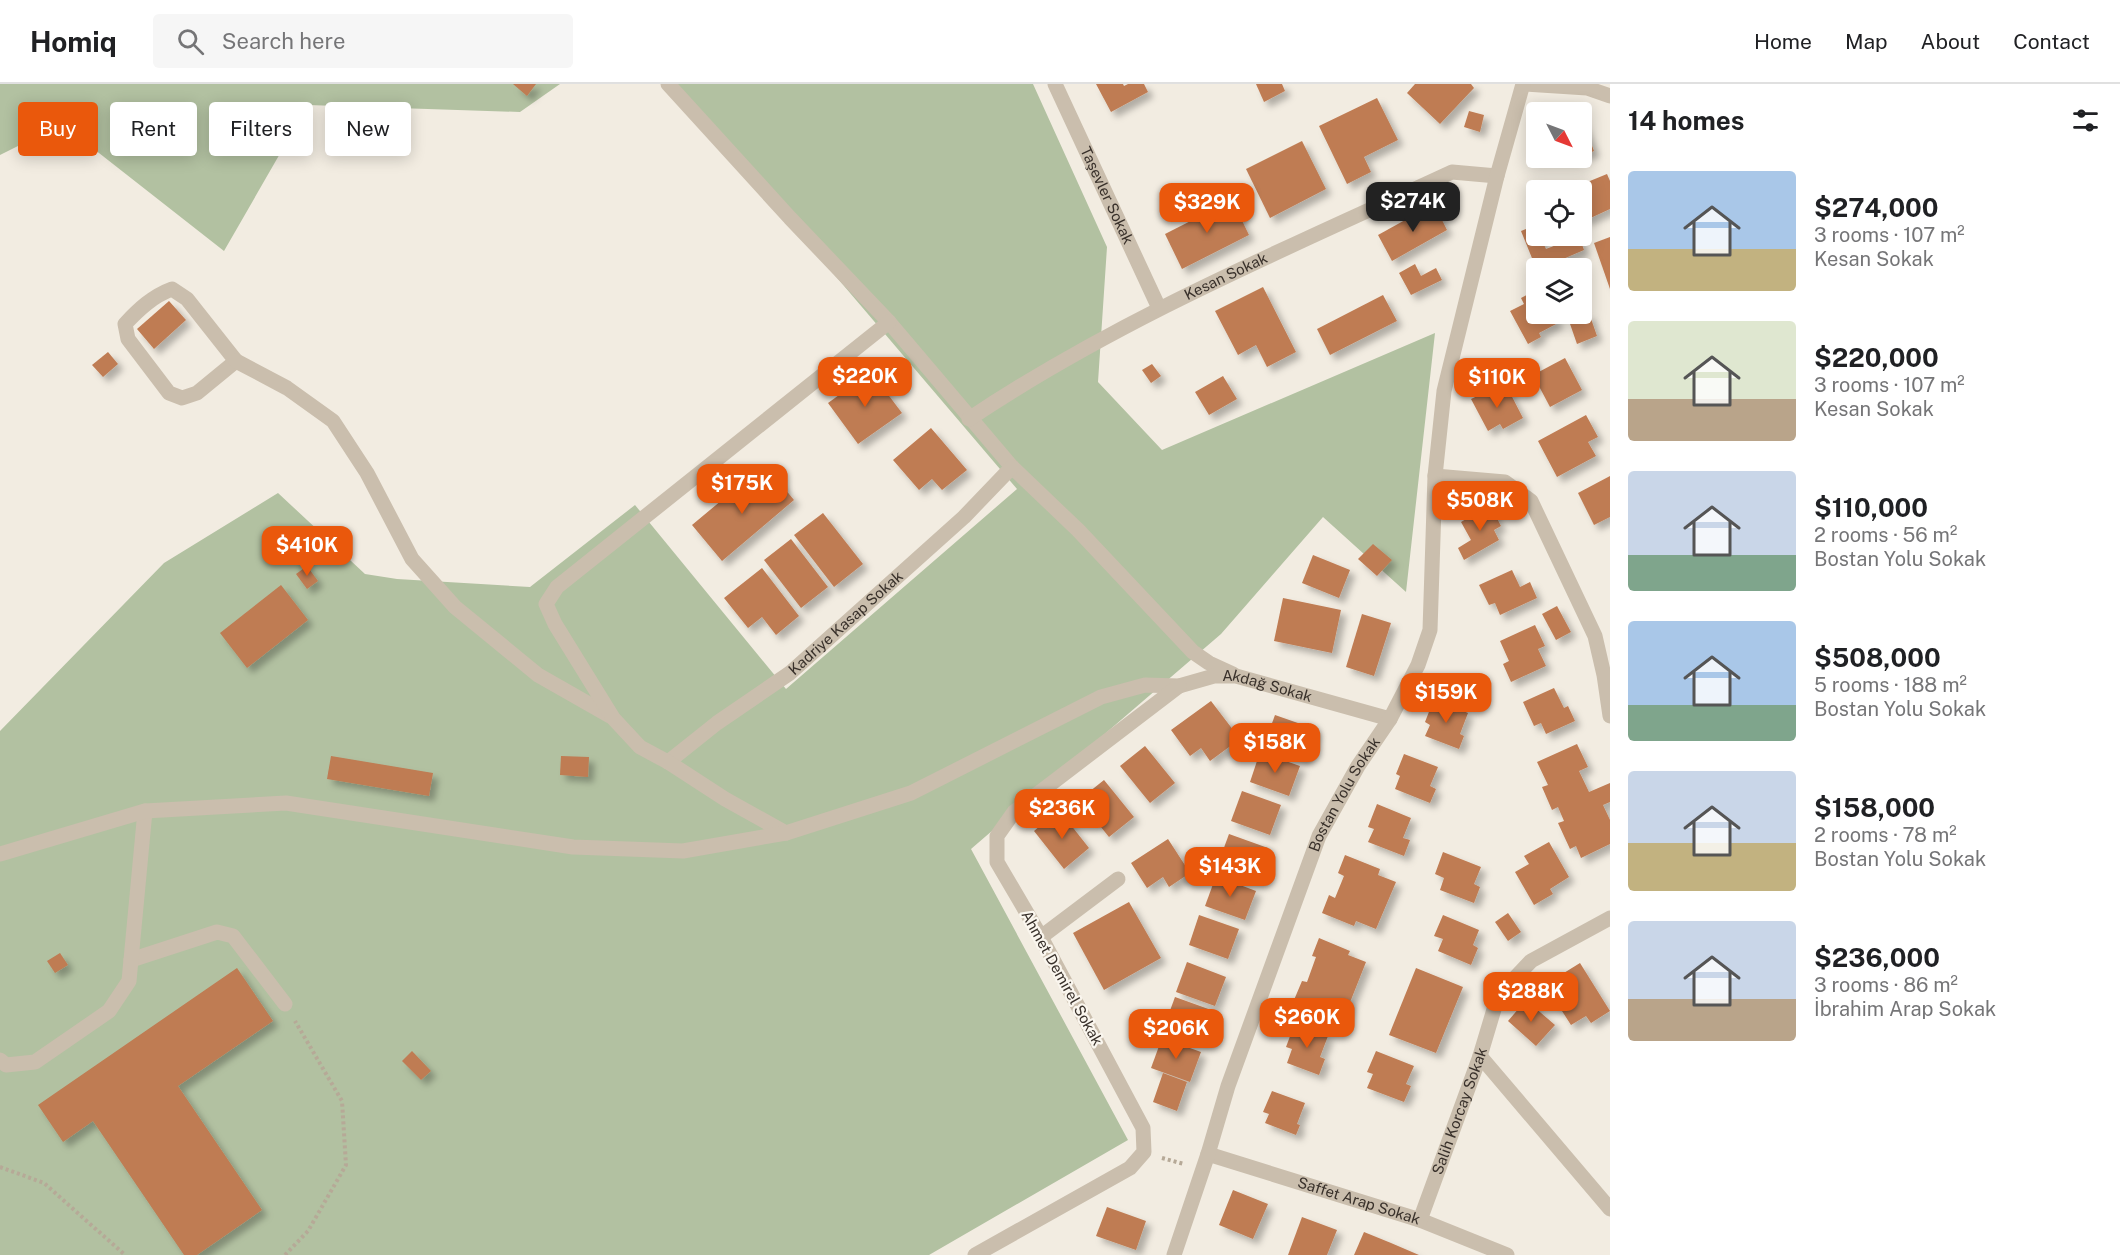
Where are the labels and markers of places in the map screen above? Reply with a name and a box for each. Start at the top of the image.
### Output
pin: $274K [1371,182,1455,233]
pin: $329K [1165,183,1249,234]
pin: $220K [823,357,907,408]
pin: $110K [1455,358,1539,409]
pin: $175K [700,464,784,515]
pin: $508K [1438,481,1522,532]
pin: $410K [265,526,349,577]
pin: $159K [1404,673,1488,724]
pin: $158K [1233,723,1317,774]
pin: $236K [1020,789,1104,840]
pin: $143K [1188,847,1272,898]
pin: $288K [1489,972,1573,1023]
pin: $260K [1265,998,1349,1049]
pin: $206K [1134,1009,1218,1060]

